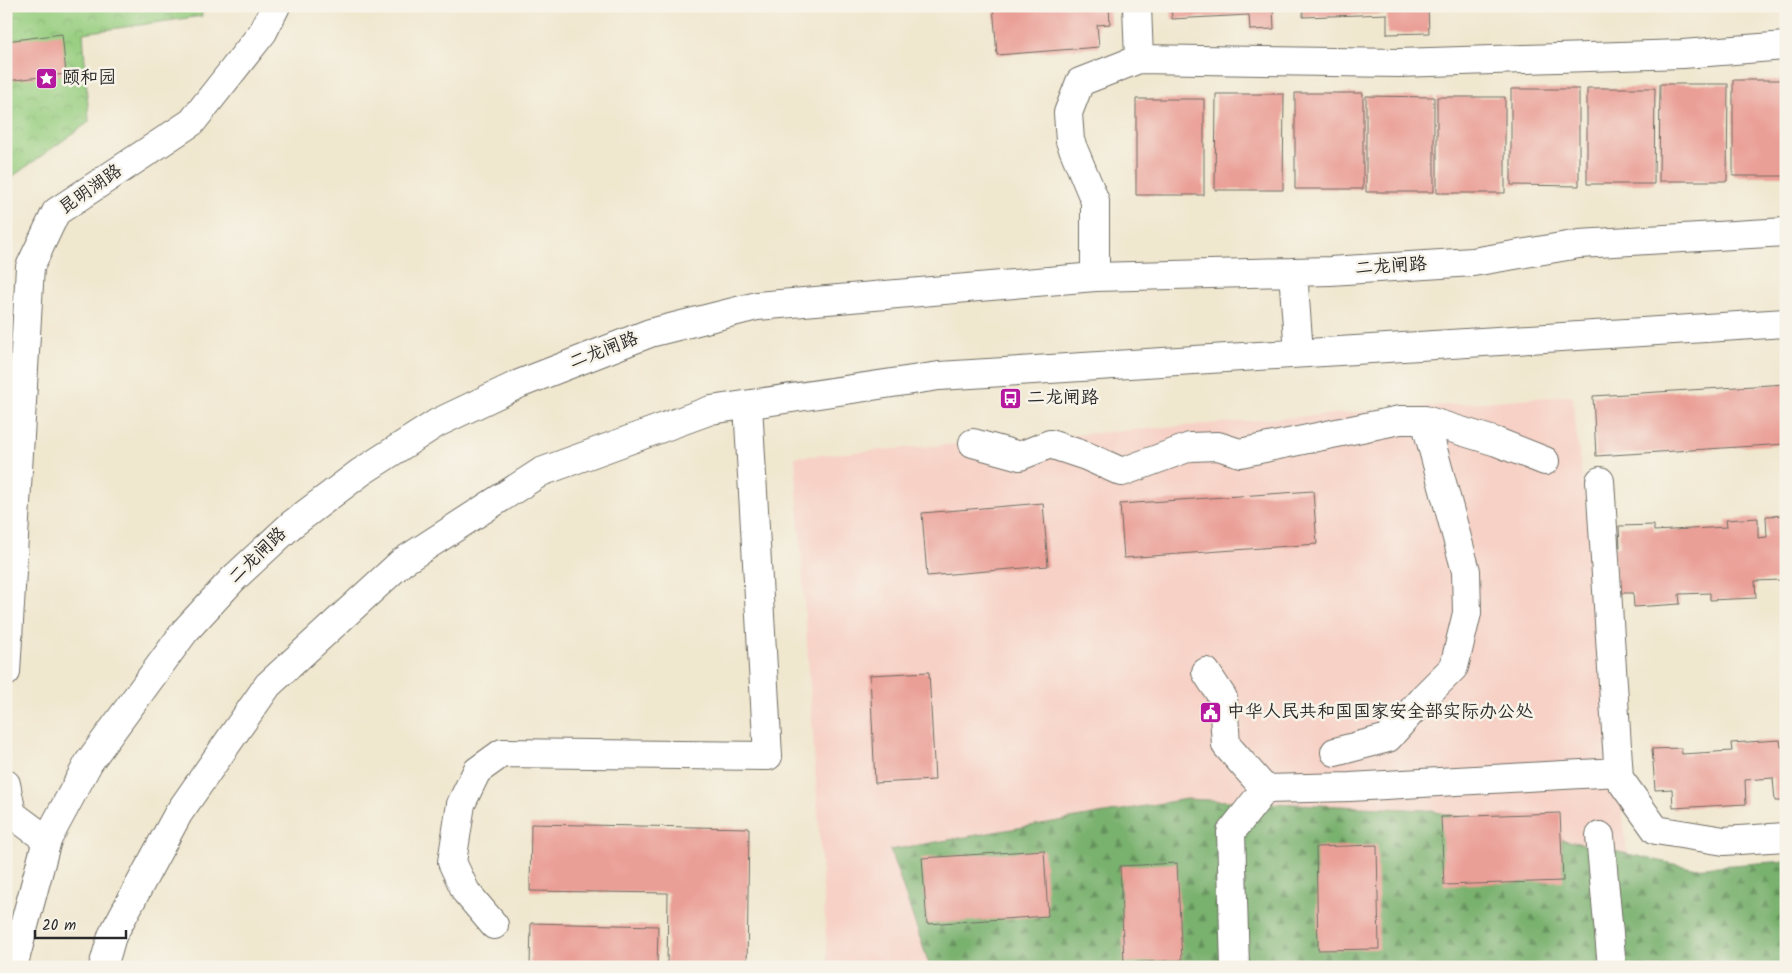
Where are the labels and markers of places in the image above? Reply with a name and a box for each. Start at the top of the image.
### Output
place label: 颐和园 [62,64,116,93]
place icon: 颐和园 [34,66,58,90]
place label: 二龙闸路 [1027,384,1099,413]
bus stop icon: 二龙闸路 [999,386,1023,410]
place label: 中华人民共和国国家安全部实际办公处 [1227,698,1533,727]
public building icon: 中华人民共和国国家安全部实际办公处 [1199,700,1223,724]

